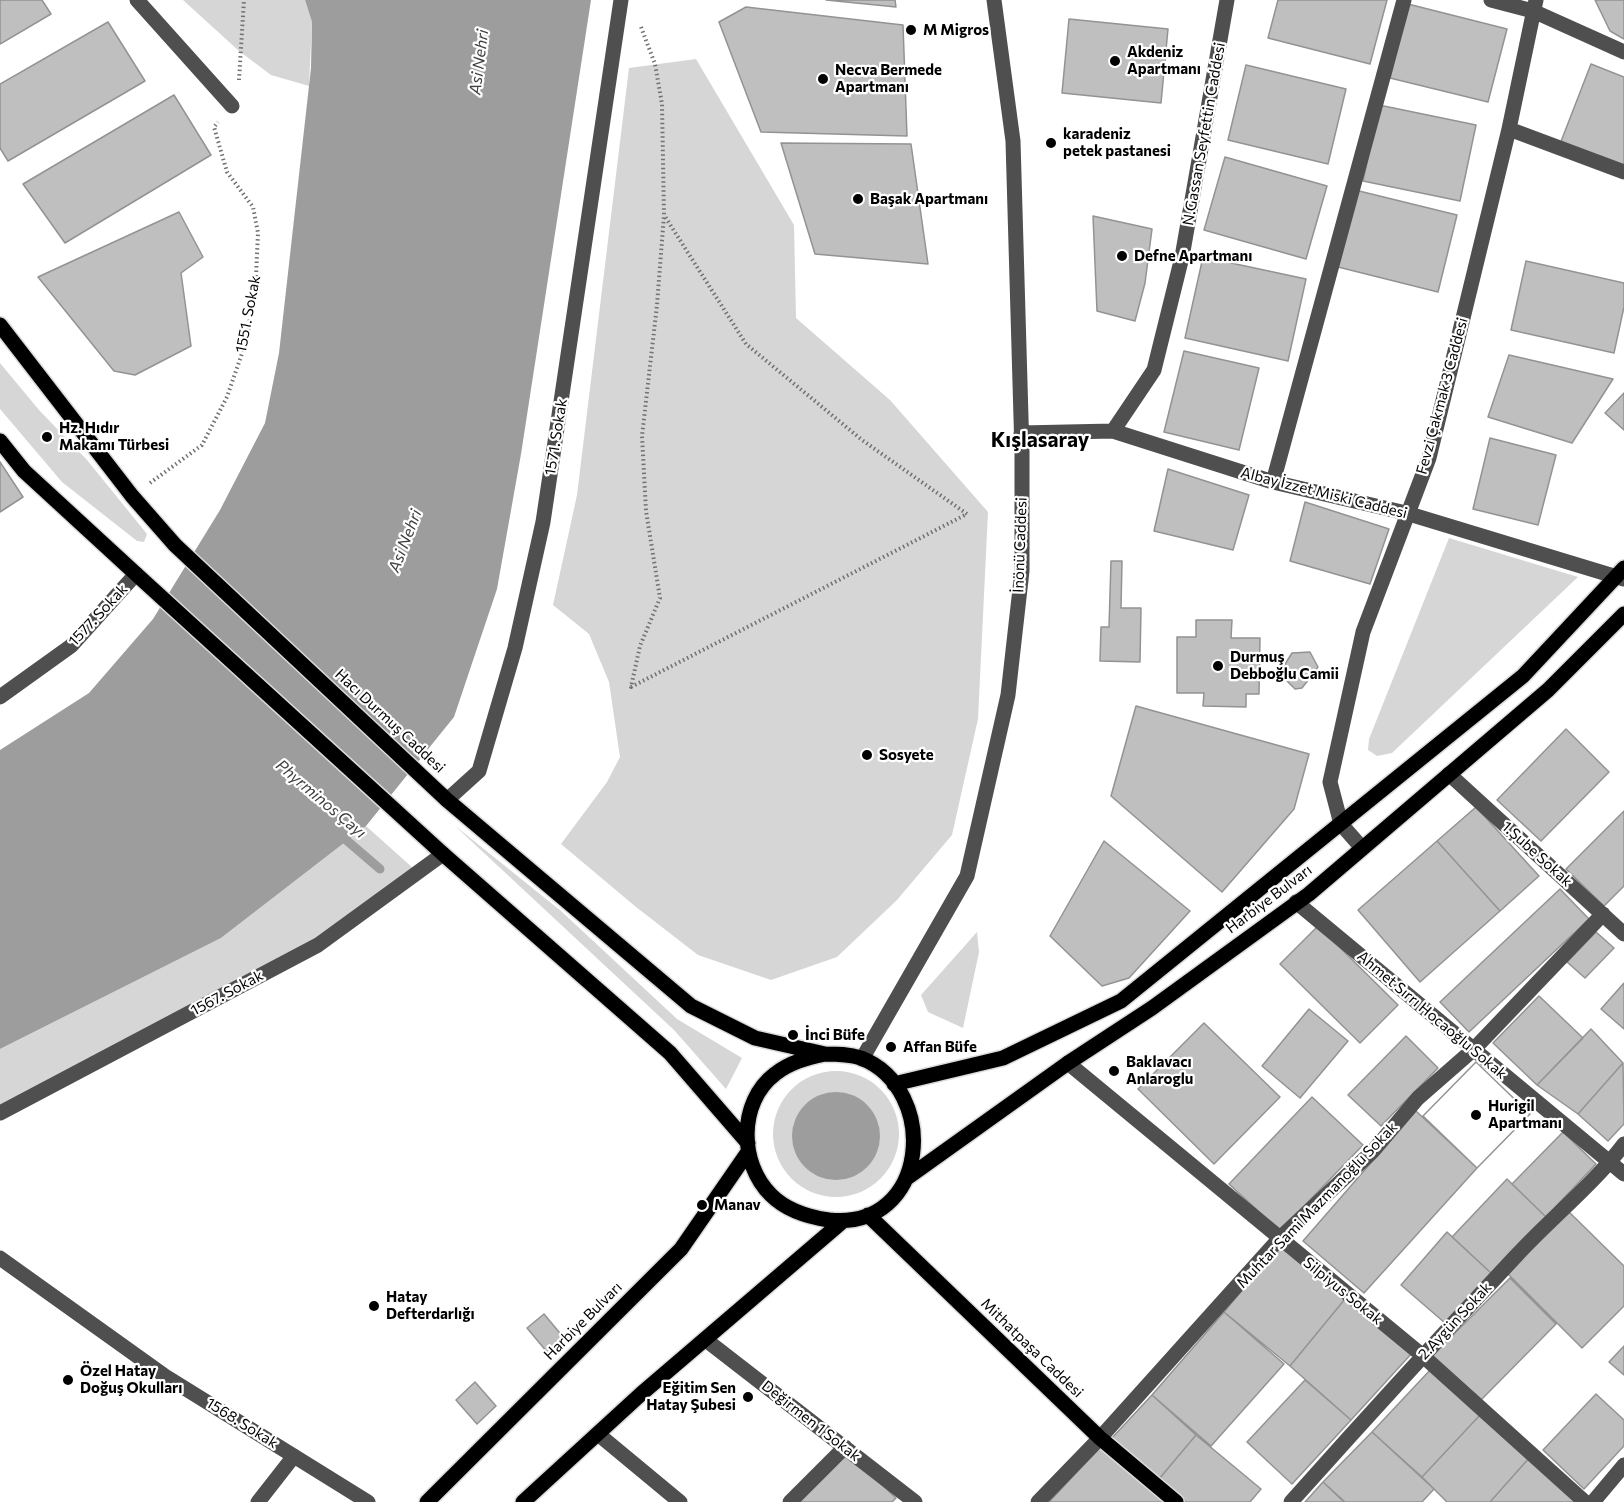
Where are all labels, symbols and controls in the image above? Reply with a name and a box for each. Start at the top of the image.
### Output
place label: M Migros [923,21,989,39]
marker: M Migros [904,23,918,37]
water label: Asi Nehri [465,28,493,96]
street label: N.Gassan Seyfettin Caddesi [1179,41,1229,227]
place label: Akdeniz Apartmanı [1127,43,1201,78]
marker: Akdeniz Apartmanı [1108,54,1122,68]
place label: Necva Bermede Apartmanı [835,61,942,96]
marker: Necva Bermede Apartmanı [816,72,830,86]
place label: karadeniz petek pastanesi [1063,125,1171,160]
marker: karadeniz petek pastanesi [1044,136,1058,150]
place label: Başak Apartmanı [870,190,988,208]
marker: Başak Apartmanı [851,192,865,206]
place label: Defne Apartmanı [1134,247,1252,265]
marker: Defne Apartmanı [1115,249,1129,263]
street label: 1551. Sokak [232,274,264,354]
street label: Fevzi Çakmak 3 Caddesi [1412,316,1472,476]
street label: 1571. Sokak [541,397,571,477]
place label: Hz. Hıdır Makamı Türbesi [59,419,169,454]
district label: Kışlasaray [991,427,1089,453]
marker: Hz. Hıdır Makamı Türbesi [40,430,54,444]
street label: Albay İzzet Miski Caddesi [1239,464,1409,522]
street label: İnönü Caddesi [1009,497,1031,593]
water label: Asi Nehri [384,507,426,575]
street label: 1577. Sokak [65,580,131,650]
place label: Durmuş Debboğlu Camii [1230,648,1339,683]
marker: Durmuş Debboğlu Camii [1211,659,1225,673]
street label: Hacı Durmuş Caddesi [331,665,449,777]
place label: Sosyete [879,746,934,764]
marker: Sosyete [860,748,874,762]
water label: Phyrminos Çayı [272,756,370,842]
street label: 1.Şube Sokak [1498,818,1576,890]
street label: Harbiye Bulvarı [1222,861,1316,937]
street label: Ahmet Sırrı Hocaoğlu Sokak [1354,947,1510,1083]
street label: 1567. Sokak [188,966,266,1020]
place label: İnci Büfe [805,1026,865,1044]
marker: İnci Büfe [786,1028,800,1042]
place label: Affan Büfe [903,1038,977,1056]
marker: Affan Büfe [884,1040,898,1054]
place label: Baklavacı Anlaroglu [1126,1053,1193,1088]
marker: Baklavacı Anlaroglu [1107,1064,1121,1078]
place label: Hurigil Apartmanı [1488,1097,1562,1132]
marker: Hurigil Apartmanı [1469,1108,1483,1122]
street label: Muhtar Sami Mazmanoğlu Sokak [1233,1118,1401,1292]
place label: Manav [714,1196,761,1214]
marker: Manav [695,1198,709,1212]
street label: Silpiyus Sokak [1300,1254,1386,1328]
street label: Harbiye Bulvarı [540,1278,626,1364]
street label: 2.Aygün Sokak [1415,1279,1495,1363]
place label: Hatay Defterdarlığı [386,1288,475,1323]
street label: Mithatpaşa Caddesi [977,1295,1087,1401]
marker: Hatay Defterdarlığı [367,1299,381,1313]
place label: Özel Hatay Doğuş Okulları [80,1362,182,1397]
marker: Özel Hatay Doğuş Okulları [61,1373,75,1387]
street label: Değirmen 1 Sokak [758,1377,864,1465]
place label: Eğitim Sen Hatay Şubesi [646,1379,736,1414]
marker: Eğitim Sen Hatay Şubesi [741,1390,755,1404]
street label: 1568. Sokak [203,1394,281,1452]

